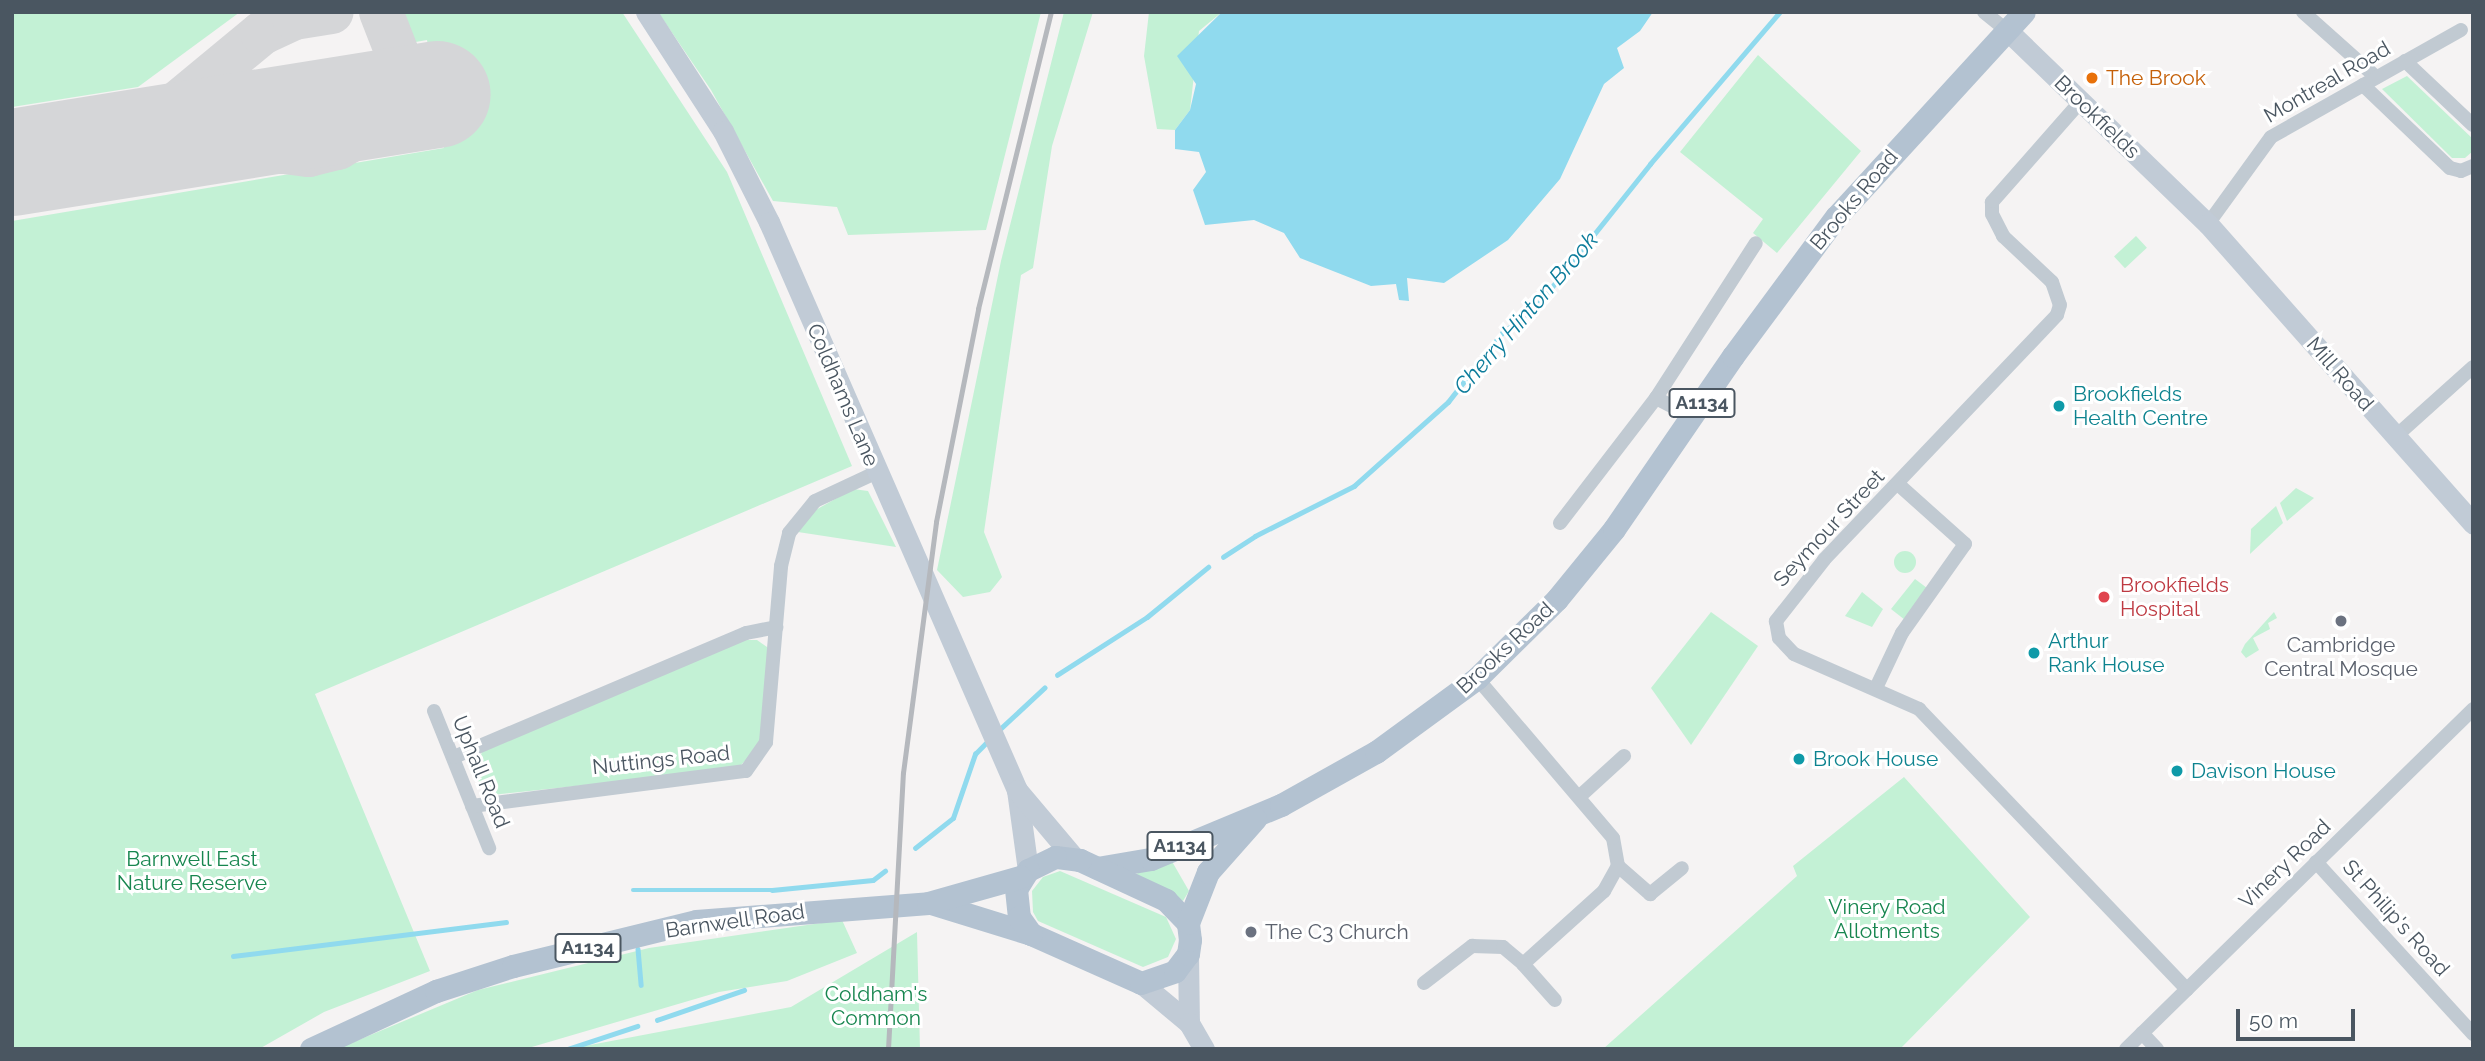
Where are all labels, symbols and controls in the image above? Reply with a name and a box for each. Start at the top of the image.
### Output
street label: Montreal Road [2259,36,2395,128]
place label: The Brook [2106,65,2206,91]
street label: Brookfields [2049,70,2145,164]
marker: The Brook [2084,70,2100,86]
street label: Brooks Road [1805,145,1903,255]
water label: Cherry Hinton Brook [1448,226,1604,400]
street label: Coldhams Lane [802,320,884,470]
street label: Mill Road [2301,332,2379,416]
place label: Brookfields Health Centre [2073,381,2208,431]
road number: A1134 [1667,388,1737,418]
marker: Brookfields Health Centre [2051,398,2067,414]
street label: Seymour Street [1768,464,1890,592]
place label: Brookfields Hospital [2120,572,2229,622]
marker: Brookfields Hospital [2094,587,2114,607]
street label: Brooks Road [1451,597,1559,699]
marker: Cambridge Central Mosque [2333,613,2349,629]
place label: Arthur Rank House [2048,628,2164,678]
place label: Cambridge Central Mosque [2264,632,2418,682]
marker: Arthur Rank House [2026,645,2042,661]
street label: Uphall Road [447,712,515,832]
street label: Nuttings Road [591,740,731,780]
place label: Brook House [1813,746,1938,772]
marker: Brook House [1791,751,1807,767]
place label: Davison House [2191,758,2336,784]
marker: Davison House [2169,763,2185,779]
street label: Vinery Road [2234,814,2336,914]
road number: A1134 [1145,831,1215,862]
park label: Barnwell East Nature Reserve [117,846,267,896]
street label: St Philip's Road [2337,855,2455,981]
park label: Vinery Road Allotments [1828,894,1946,944]
street label: Barnwell Road [663,899,807,943]
place label: The C3 Church [1265,919,1409,945]
marker: The C3 Church [1243,924,1259,940]
road number: A1134 [553,932,623,964]
park label: Coldham's Common [825,981,927,1031]
scale bar [2240,995,2359,1038]
text: 50 m [2249,1008,2298,1033]

